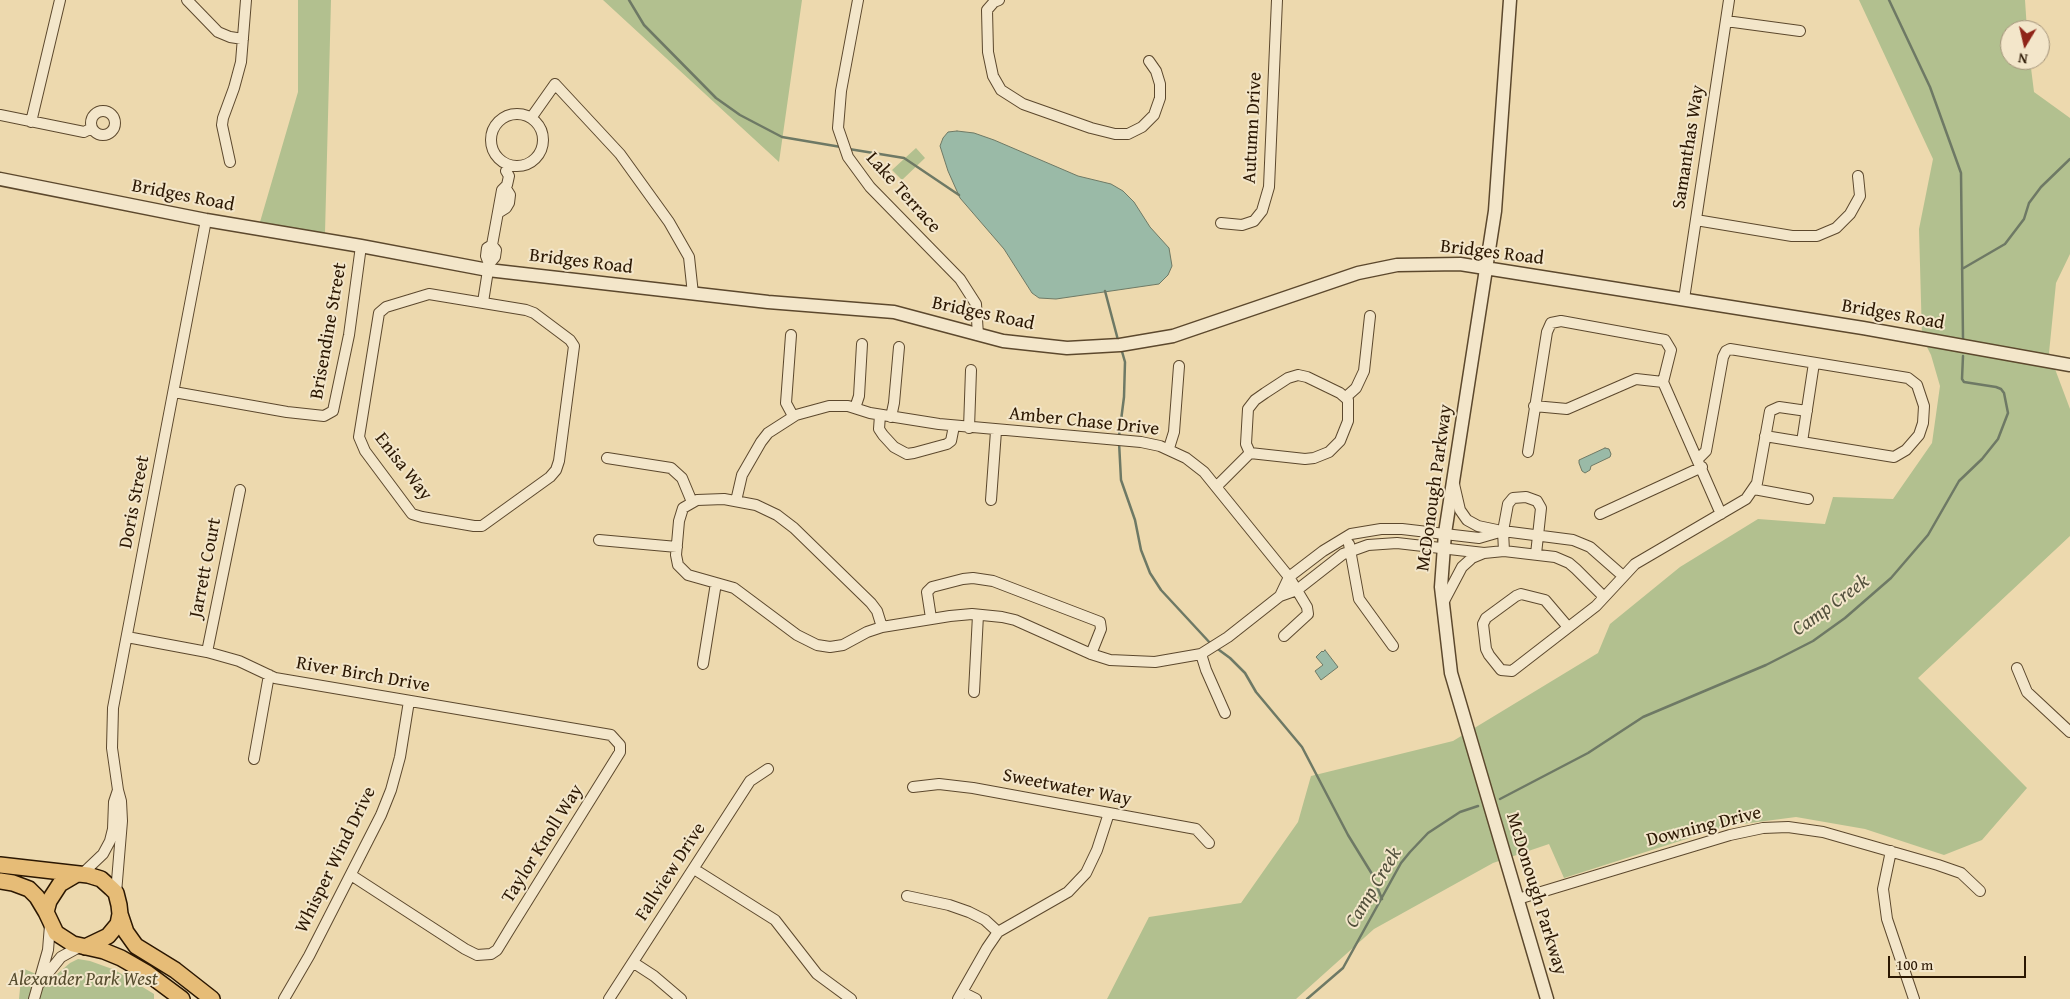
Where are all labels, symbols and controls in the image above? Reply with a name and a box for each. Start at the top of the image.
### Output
north arrow [2000,20,2050,70]
text: N [2017,48,2029,69]
street label: Autumn Drive [1239,72,1267,184]
street label: Samanthas Way [1668,83,1710,211]
street label: Lake Terrace [861,148,945,238]
street label: Bridges Road [130,175,236,217]
street label: Bridges Road [1439,235,1545,271]
street label: Bridges Road [528,244,634,280]
street label: Brisendine Street [306,261,352,401]
street label: Bridges Road [930,292,1036,336]
street label: Bridges Road [1840,295,1946,335]
street label: Amber Chase Drive [1008,403,1160,441]
street label: McDonough Parkway [1412,403,1458,573]
street label: Enisa Way [369,428,437,506]
street label: Doris Street [115,454,155,550]
street label: Jarrett Court [185,516,227,620]
water label: Camp Creek [1788,570,1874,642]
street label: River Birch Drive [294,652,432,698]
street label: Sweetwater Way [1001,764,1133,812]
street label: Taylor Knoll Way [497,780,589,908]
street label: Whisper Wind Drive [291,783,381,937]
street label: Downing Drive [1644,802,1764,852]
street label: McDonough Parkway [1500,810,1572,978]
street label: Fallview Drive [631,819,711,925]
water label: Camp Creek [1341,843,1407,933]
scale bar [1890,946,2028,978]
text: 100 m [1896,954,1933,975]
park label: Alexander Park West [8,969,158,991]

